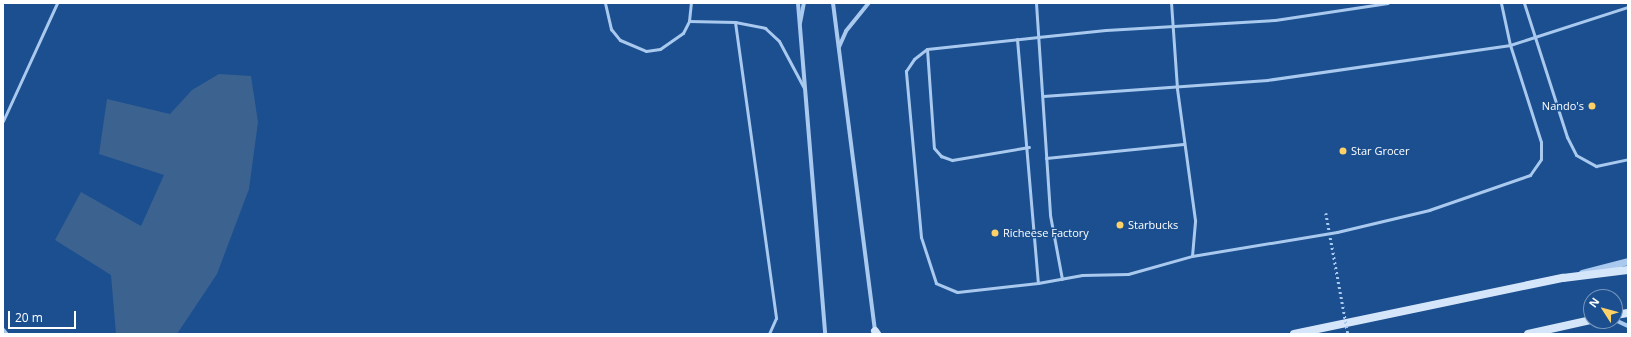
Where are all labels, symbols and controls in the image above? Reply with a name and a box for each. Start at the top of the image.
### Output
place label: Nando's [1542,99,1584,113]
marker: Nando's [1587,101,1597,111]
place label: Star Grocer [1351,144,1409,158]
marker: Star Grocer [1338,146,1348,156]
place label: Starbucks [1128,218,1178,232]
marker: Starbucks [1115,220,1125,230]
place label: Richeese Factory [1003,226,1089,240]
marker: Richeese Factory [990,228,1000,238]
north arrow [1583,289,1623,329]
text: N [1585,294,1602,310]
scale bar [10,303,78,329]
text: 20 m [15,309,43,326]

